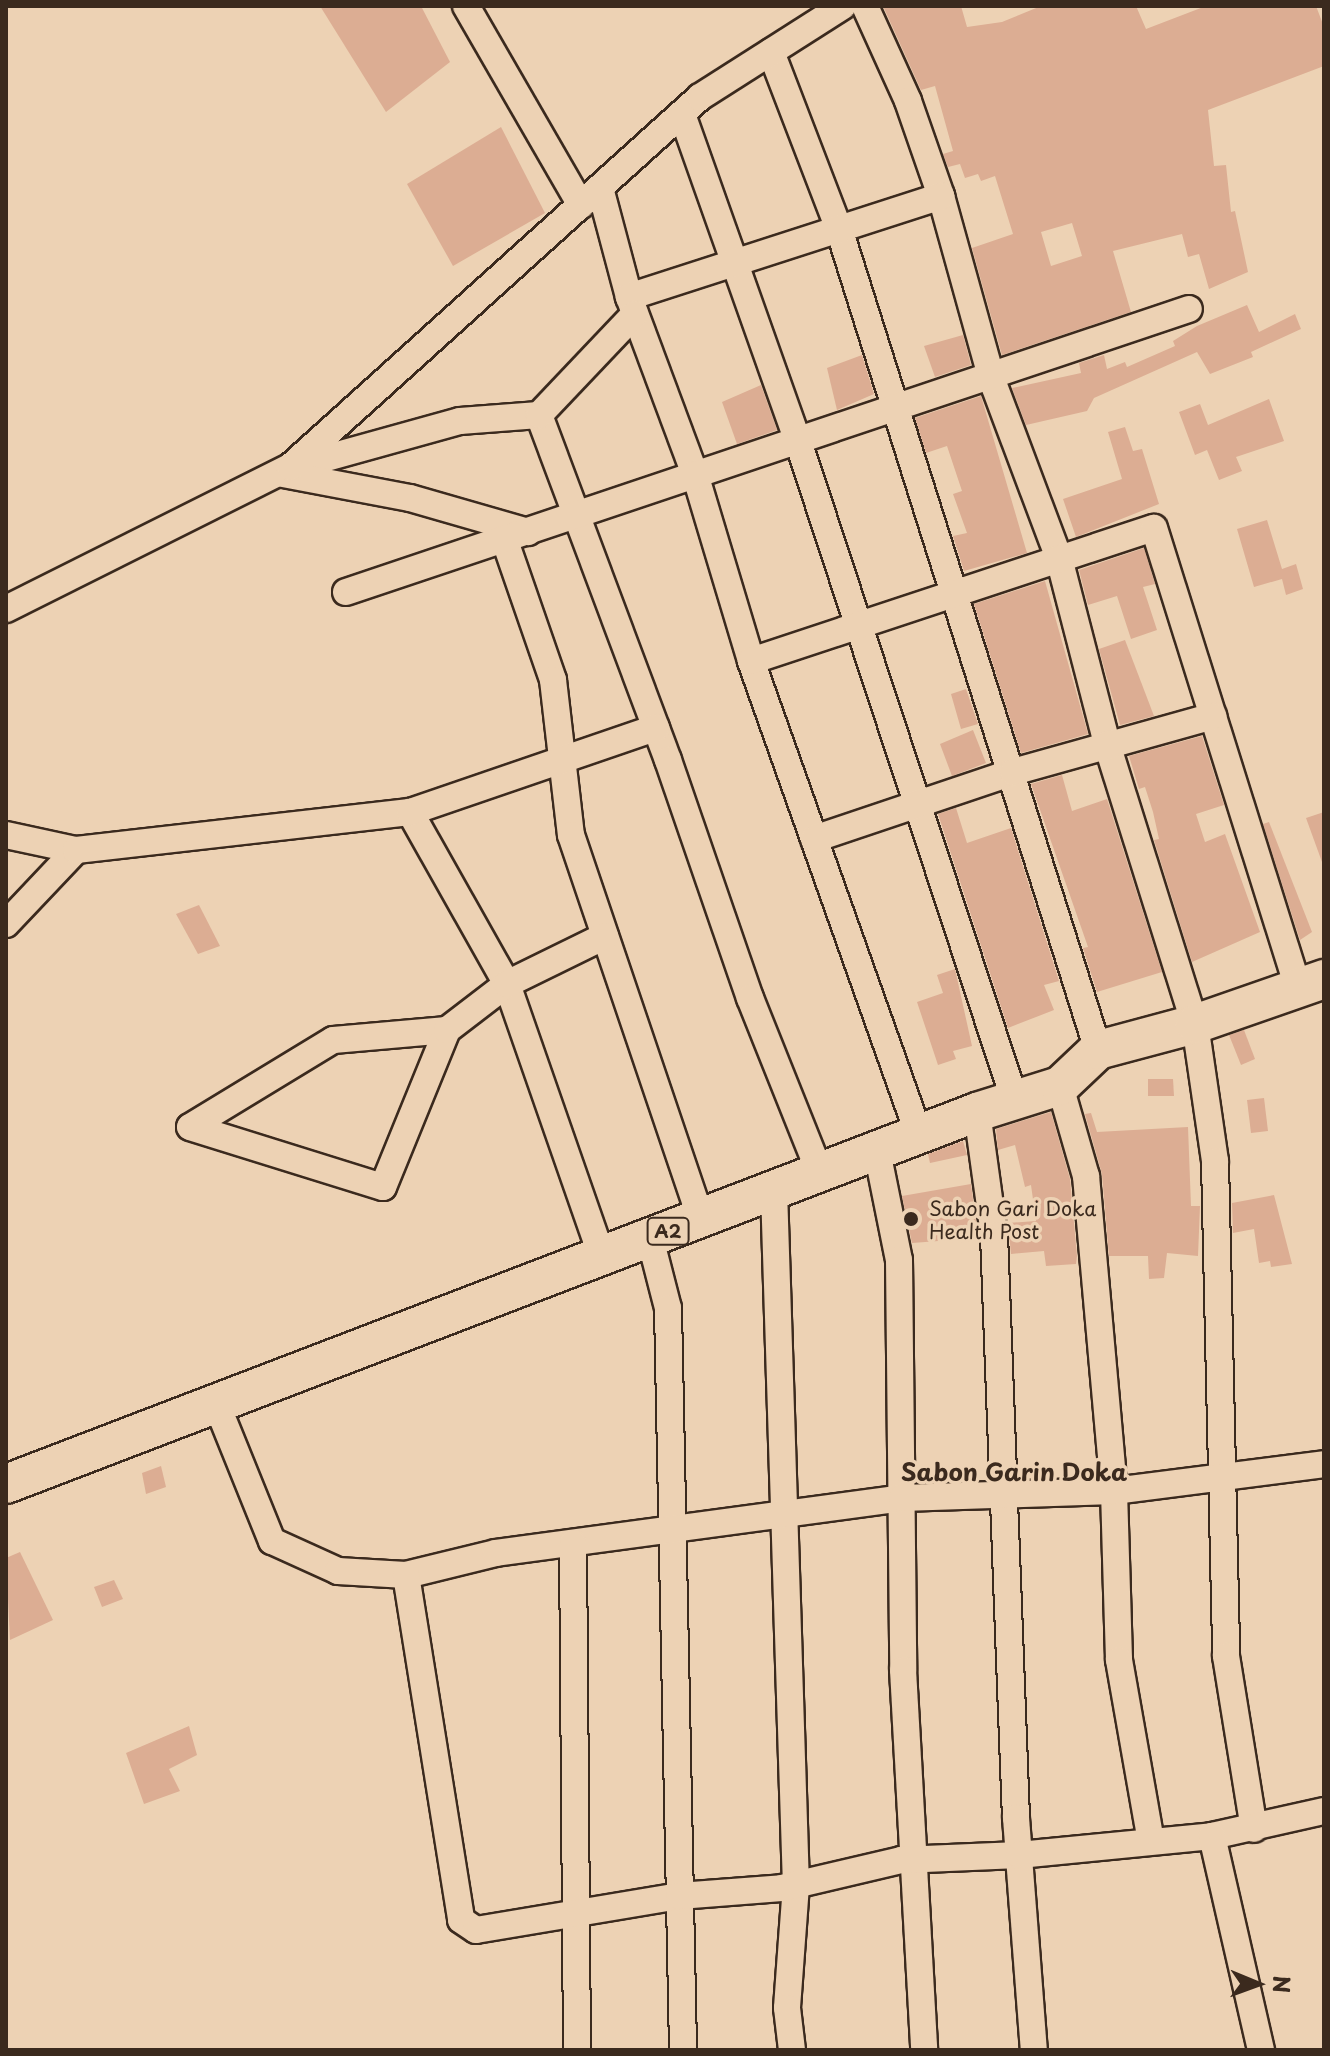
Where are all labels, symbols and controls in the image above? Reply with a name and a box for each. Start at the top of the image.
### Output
place label: Sabon Gari Doka Health Post [929,1196,1097,1243]
marker: Sabon Gari Doka Health Post [900,1208,922,1230]
road number: A2 [646,1217,690,1245]
district label: Sabon Garin Doka [901,1458,1127,1486]
north arrow [1218,1944,1298,2024]
text: N [1266,1975,1299,1993]

